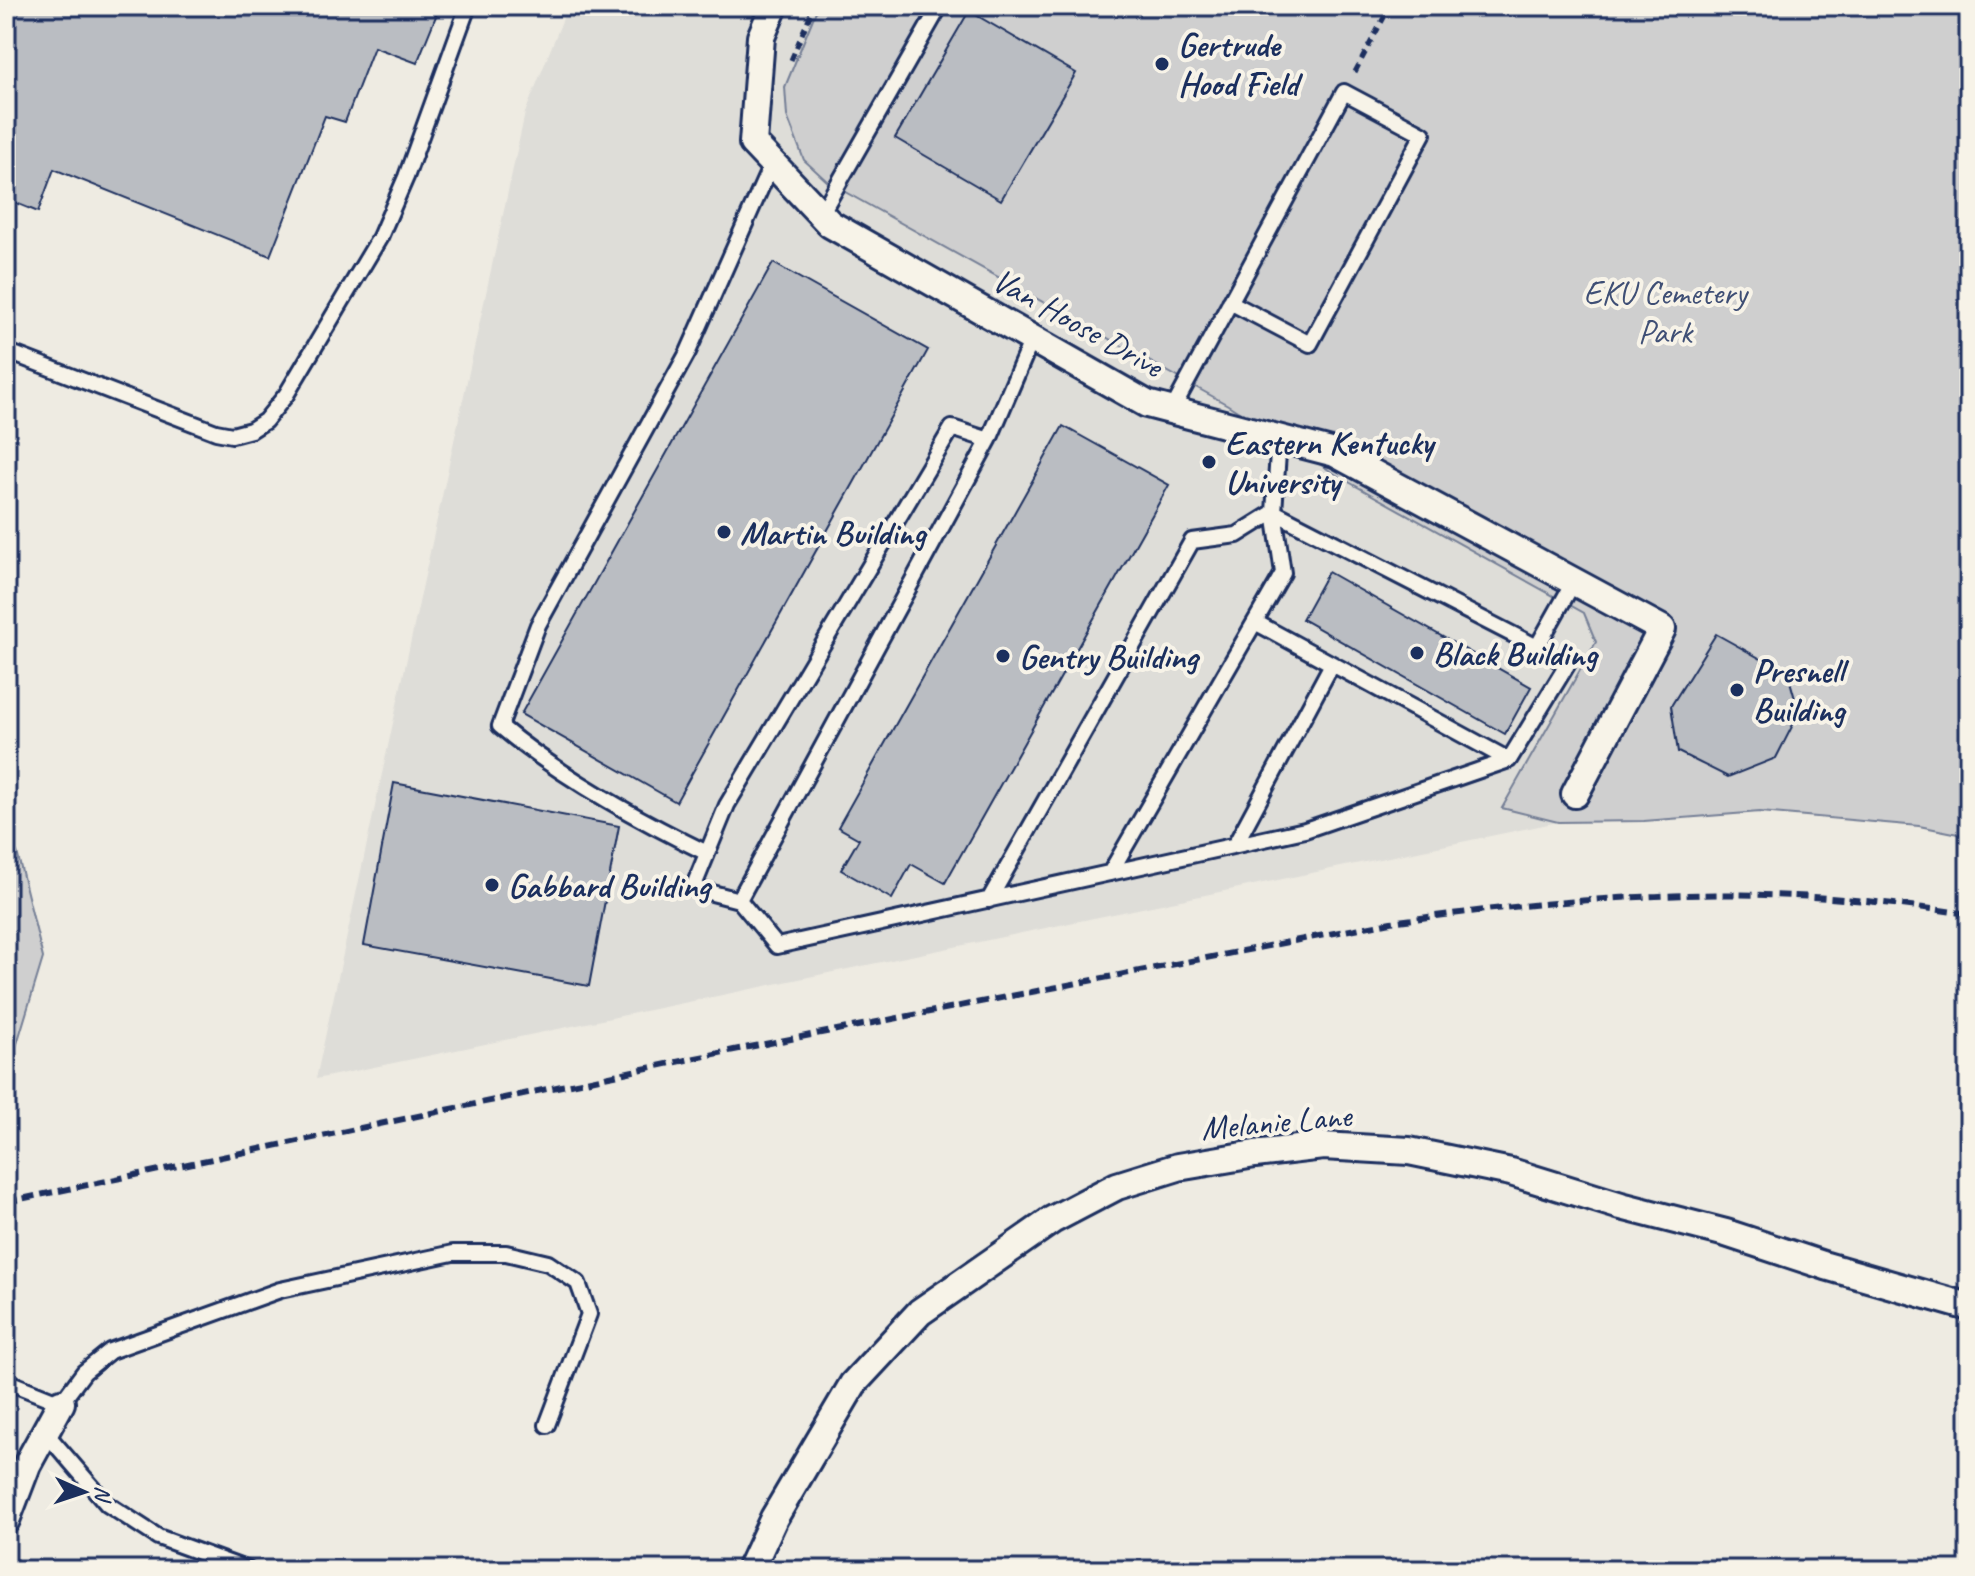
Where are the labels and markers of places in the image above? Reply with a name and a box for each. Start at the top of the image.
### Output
place label: Gertrude Hood Field [1178,23,1303,105]
marker: Gertrude Hood Field [1153,55,1171,73]
place label: Eastern Kentucky University [1225,421,1436,503]
marker: Eastern Kentucky University [1200,453,1218,471]
place label: Martin Building [740,511,928,554]
marker: Martin Building [715,523,733,541]
place label: Black Building [1433,632,1599,675]
place label: Gentry Building [1019,635,1201,678]
marker: Black Building [1408,644,1426,662]
marker: Gentry Building [994,647,1012,665]
place label: Presnell Building [1753,649,1849,731]
marker: Presnell Building [1728,681,1746,699]
place label: Gabbard Building [508,864,713,907]
marker: Gabbard Building [483,876,501,894]

